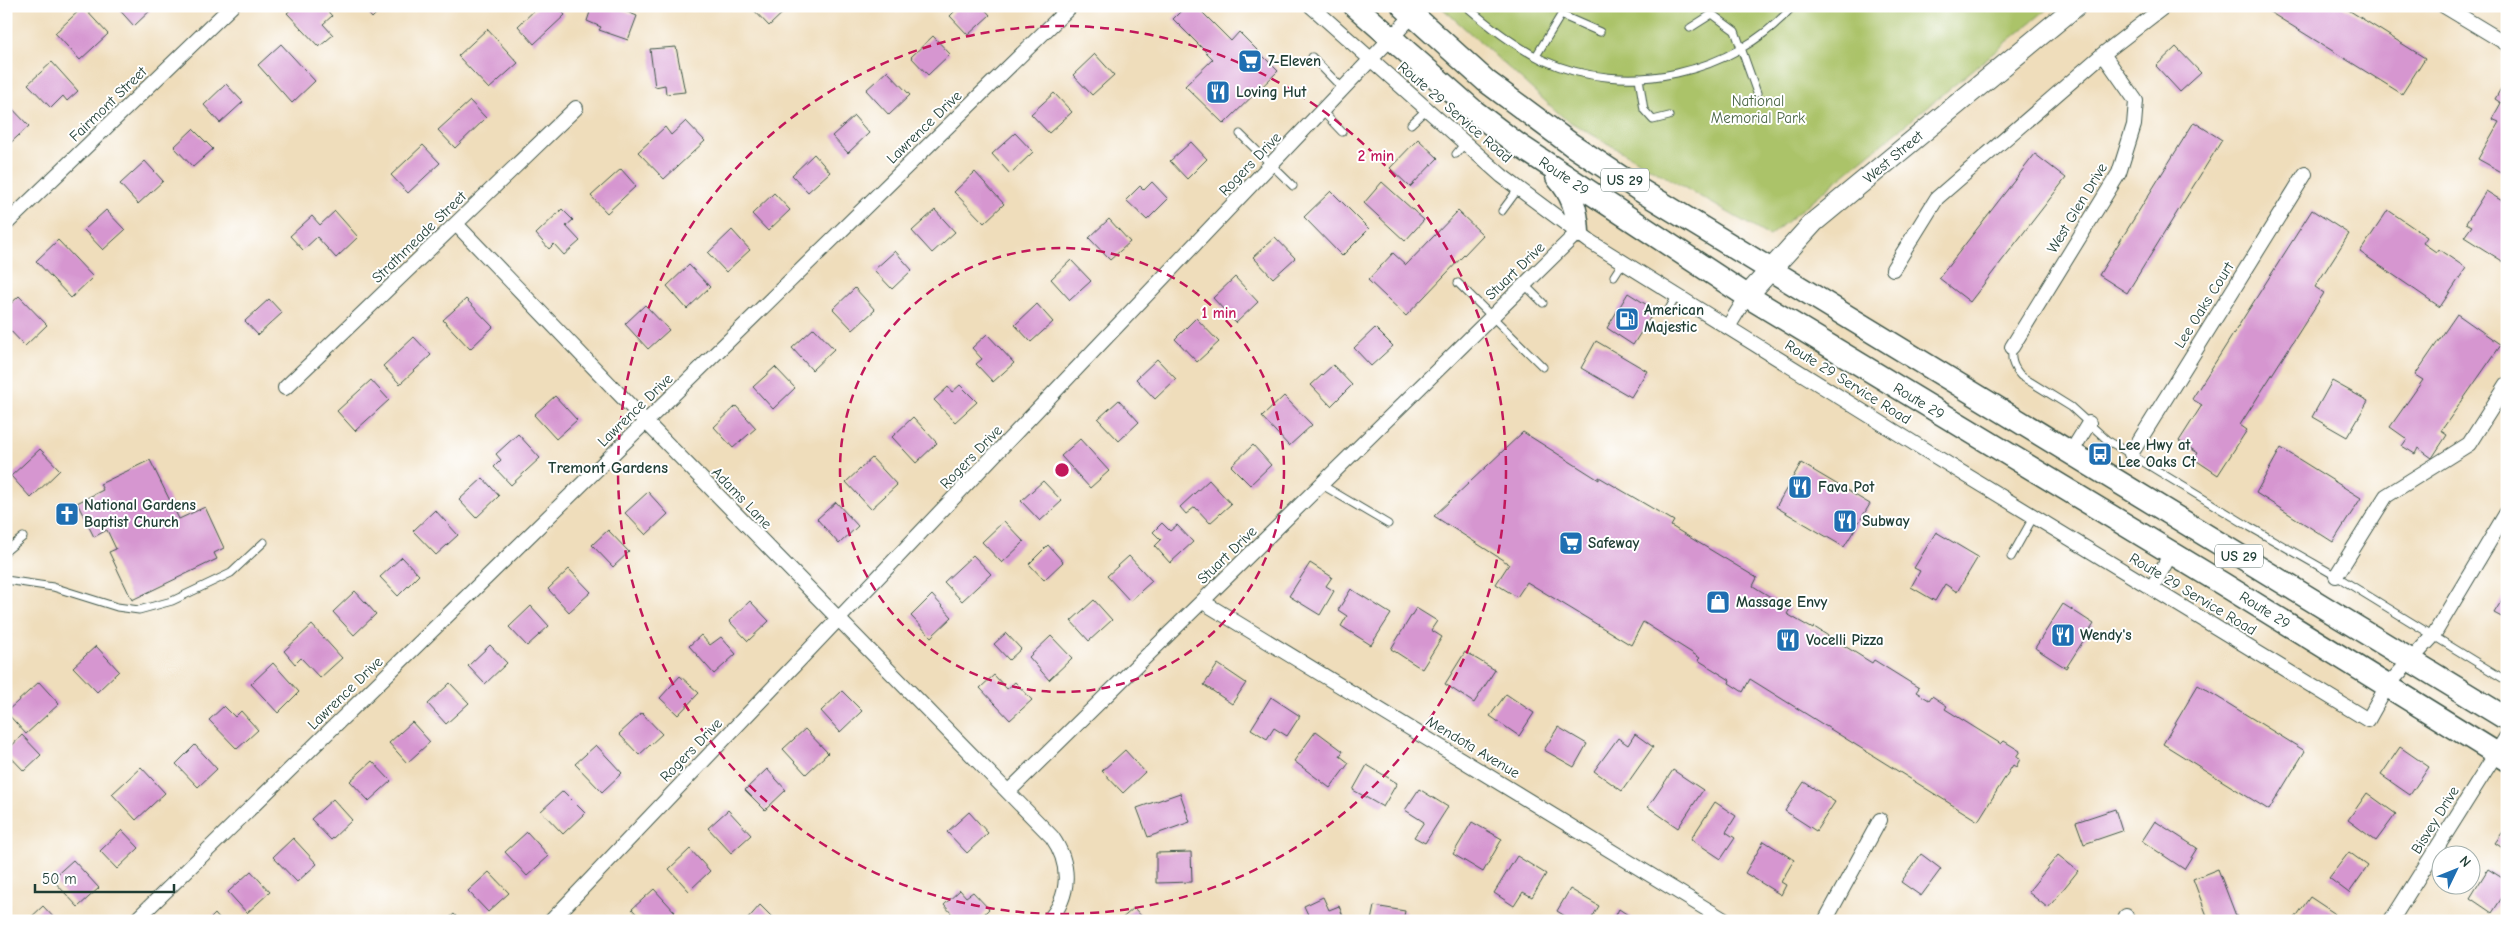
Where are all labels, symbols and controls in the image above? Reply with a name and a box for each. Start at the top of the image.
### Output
supermarket icon: 7-Eleven [1237,48,1263,74]
place label: 7-Eleven [1268,52,1321,70]
street label: Route 29 Service Road [1394,58,1516,166]
street label: Fairmont Street [66,62,151,145]
restaurant icon: Loving Hut [1205,79,1231,105]
place label: Loving Hut [1236,83,1308,101]
street label: Lawrence Drive [883,86,966,167]
park label: National Memorial Park [1711,92,1806,127]
street label: West Street [1859,126,1927,187]
street label: Rogers Drive [1215,128,1285,200]
text: 2 min [1358,147,1394,165]
street label: Route 29 [1536,153,1592,199]
street label: West Glen Drive [2043,159,2111,256]
road number: US 29 [1601,168,1649,192]
street label: Strathmeade Street [368,187,470,287]
street label: Stuart Drive [1482,238,1549,304]
street label: Lee Oaks Court [2170,258,2238,351]
place label: American Majestic [1644,301,1704,336]
text: 1 min [1202,304,1236,322]
fuel station icon: American Majestic [1614,306,1640,332]
street label: Route 29 Service Road [1782,336,1914,428]
street label: Lawrence Drive [594,369,677,450]
street label: Route 29 [1890,379,1948,423]
street label: Rogers Drive [936,421,1006,493]
place label: Lee Hwy at Lee Oaks Ct [2118,436,2197,471]
bus stop icon: Lee Hwy at Lee Oaks Ct [2087,441,2113,467]
district label: Tremont Gardens [548,459,668,477]
centre of rings [1053,461,1071,479]
street label: Adams Lane [708,463,776,533]
restaurant icon: Fava Pot [1787,474,1813,500]
place label: Fava Pot [1818,478,1875,496]
place label: National Gardens Baptist Church [84,496,196,531]
church icon: National Gardens Baptist Church [54,501,80,527]
restaurant icon: Subway [1832,508,1858,534]
place label: Subway [1862,512,1910,530]
street label: Stuart Drive [1194,522,1261,588]
supermarket icon: Safeway [1558,530,1584,556]
place label: Safeway [1588,534,1640,552]
road number: US 29 [2215,544,2263,568]
street label: Route 29 Service Road [2126,549,2260,639]
street label: Route 29 [2236,587,2294,633]
shop icon: Massage Envy [1705,589,1731,615]
place label: Massage Envy [1736,593,1827,611]
restaurant icon: Wendy's [2050,622,2076,648]
place label: Wendy's [2080,626,2132,644]
restaurant icon: Vocelli Pizza [1775,627,1801,653]
place label: Vocelli Pizza [1806,631,1884,649]
street label: Lawrence Drive [304,652,387,733]
street label: Mendota Avenue [1423,712,1524,782]
street label: Rogers Drive [656,714,726,786]
street label: Bisvey Drive [2407,782,2463,857]
north arrow [2430,844,2480,894]
text: N [2456,852,2474,871]
scale bar [35,862,174,894]
text: 50 m [42,870,77,888]

